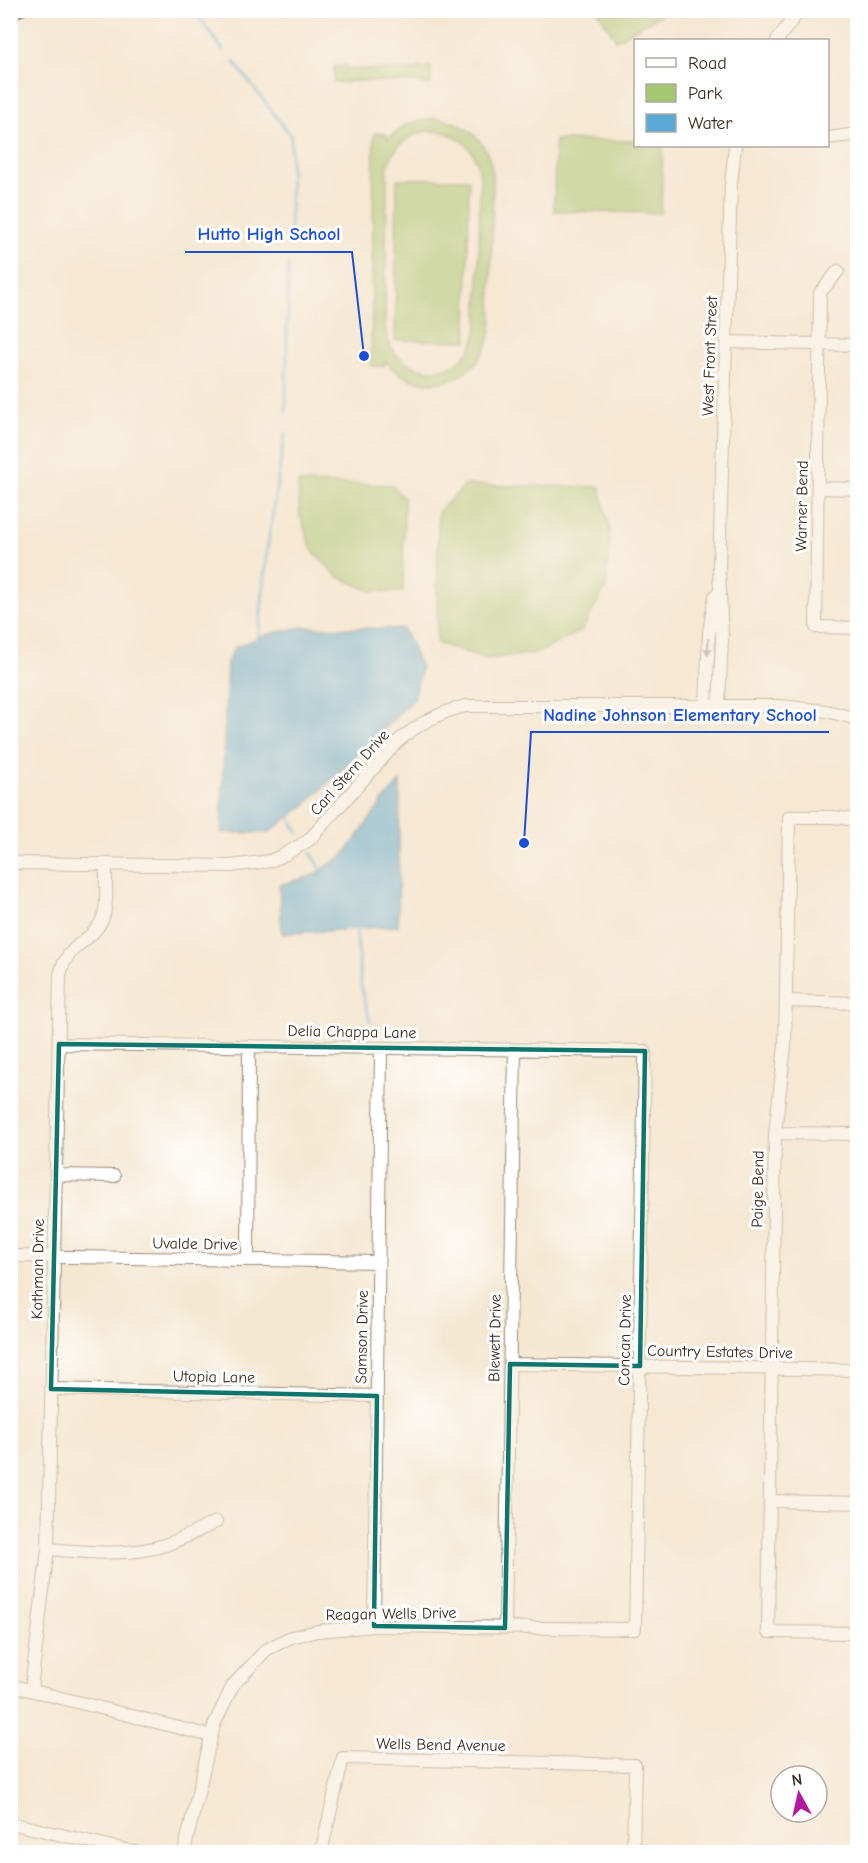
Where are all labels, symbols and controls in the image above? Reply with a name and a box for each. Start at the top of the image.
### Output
legend [634,39,829,147]
text: Road [688,53,727,74]
text: Park [688,83,723,104]
text: Water [688,113,733,134]
callout: Hutto High School [185,216,352,252]
text: Hutto High School [198,224,340,245]
street label: West Front Street [699,295,721,416]
street label: Warner Bend [792,460,812,552]
one-way arrow [704,638,713,657]
callout: Nadine Johnson Elementary School [531,696,829,732]
text: Nadine Johnson Elementary School [543,705,817,726]
street label: Carl Stern Drive [307,726,393,819]
street label: Delia Chappa Lane [287,1022,417,1042]
street label: Paige Bend [748,1150,768,1228]
street label: Kothman Drive [28,1219,48,1319]
street label: Uvalde Drive [152,1234,238,1254]
street label: Samson Drive [352,1290,372,1384]
street label: Blewett Drive [485,1294,505,1382]
street label: Concan Drive [615,1294,635,1386]
street label: Country Estates Drive [647,1342,793,1362]
street label: Utopia Lane [173,1367,255,1387]
street label: Reagan Wells Drive [325,1604,457,1624]
street label: Wells Bend Avenue [376,1735,506,1755]
north arrow [769,1764,829,1824]
text: N [791,1770,803,1790]

